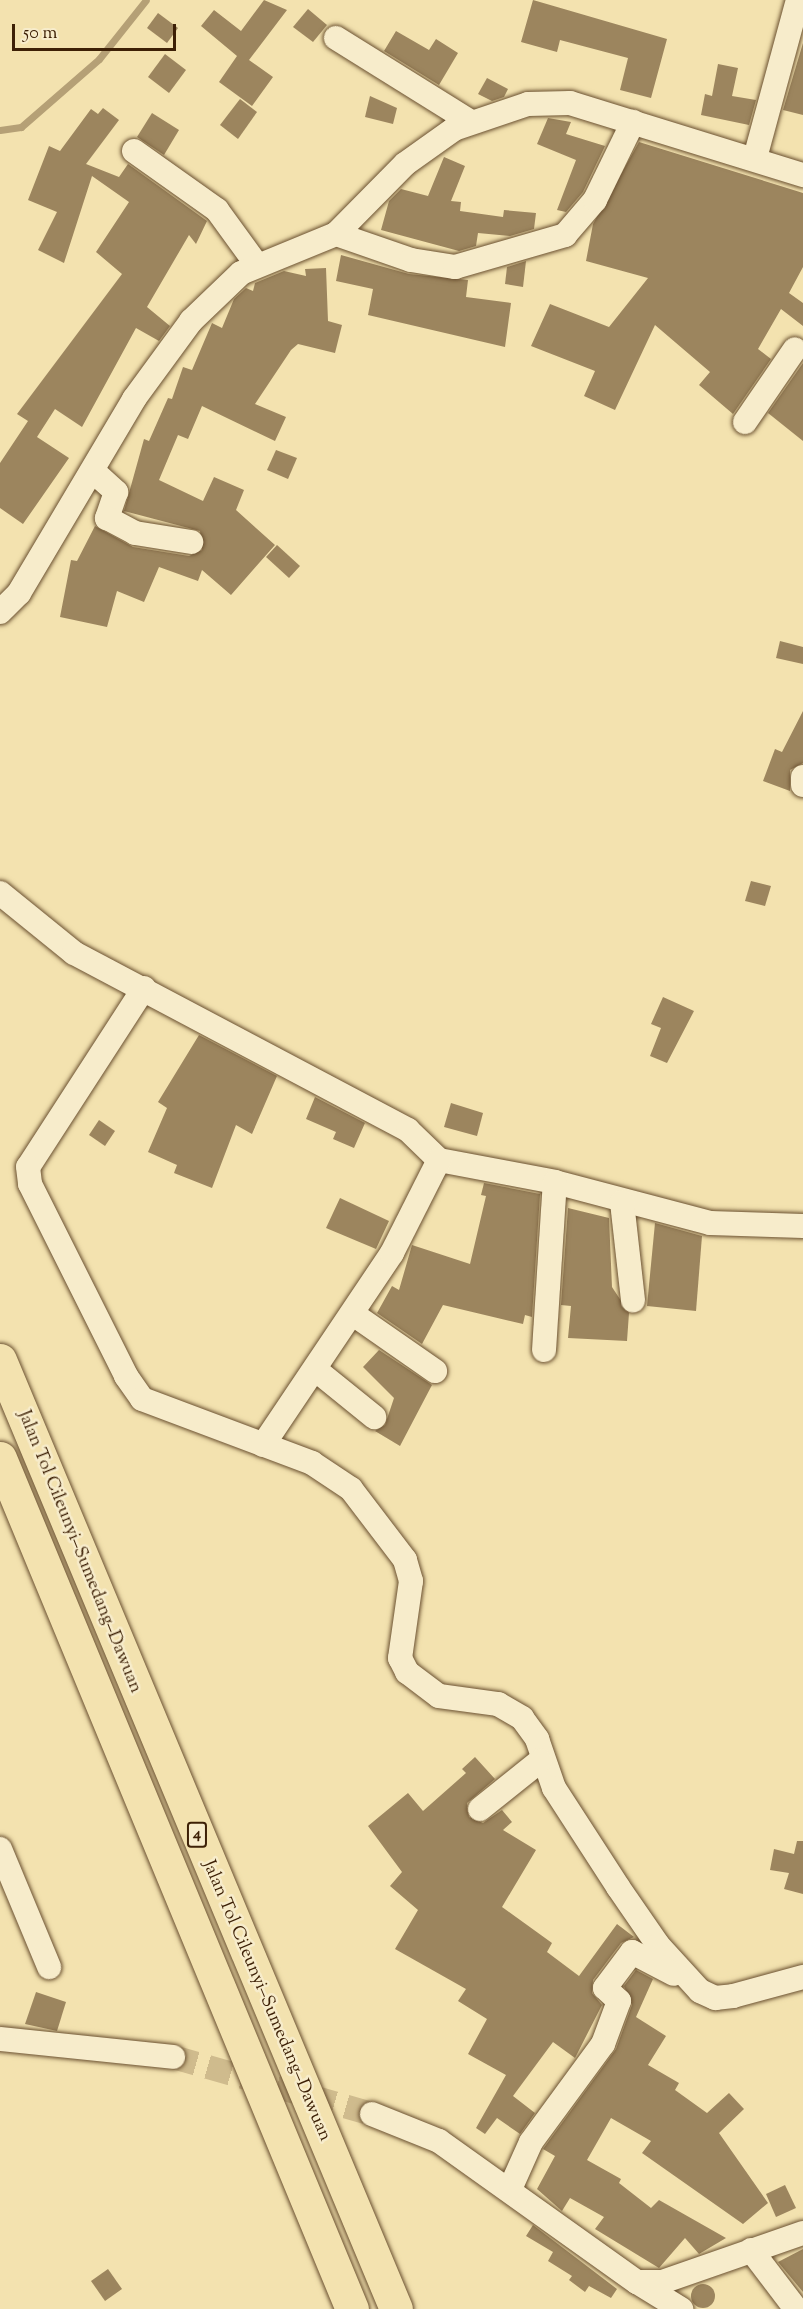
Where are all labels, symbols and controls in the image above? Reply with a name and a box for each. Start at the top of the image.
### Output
scale bar [15,12,178,50]
text: 50 m [23,21,57,47]
street label: Jalan Tol Cileunyi–Sumedang–Dawuan [12,1408,146,1696]
road number: 4 [186,1822,208,1848]
street label: Jalan Tol Cileunyi–Sumedang–Dawuan [197,1857,335,2145]

